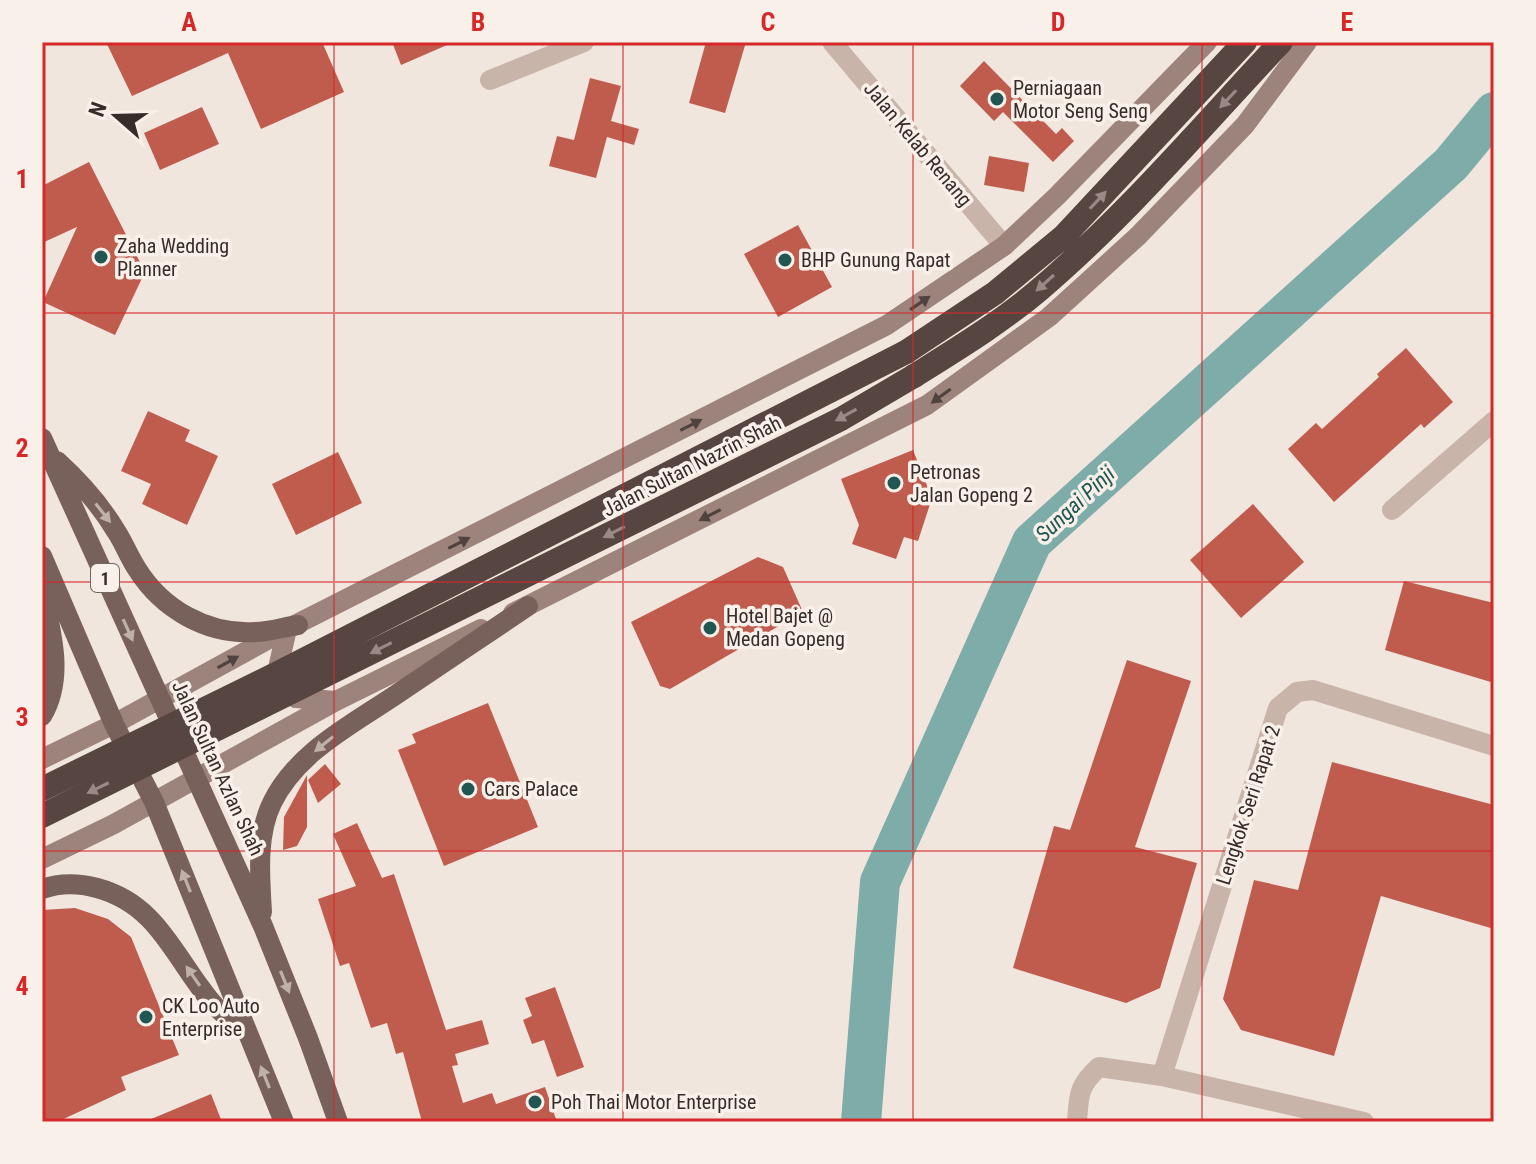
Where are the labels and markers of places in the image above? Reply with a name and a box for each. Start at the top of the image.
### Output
place label: Perniagaan Motor Seng Seng [1013,76,1148,123]
marker: Perniagaan Motor Seng Seng [988,90,1006,108]
place label: Zaha Wedding Planner [117,234,229,281]
marker: Zaha Wedding Planner [92,248,110,266]
place label: BHP Gunung Rapat [801,248,951,272]
marker: BHP Gunung Rapat [776,251,794,269]
place label: Petronas Jalan Gopeng 2 [910,460,1033,507]
marker: Petronas Jalan Gopeng 2 [885,474,903,492]
place label: Hotel Bajet @ Medan Gopeng [726,604,845,651]
marker: Hotel Bajet @ Medan Gopeng [701,619,719,637]
place label: Cars Palace [484,777,578,801]
marker: Cars Palace [459,780,477,798]
place label: CK Loo Auto Enterprise [162,994,260,1041]
marker: CK Loo Auto Enterprise [137,1008,155,1026]
place label: Poh Thai Motor Enterprise [551,1090,756,1114]
marker: Poh Thai Motor Enterprise [526,1093,544,1111]

